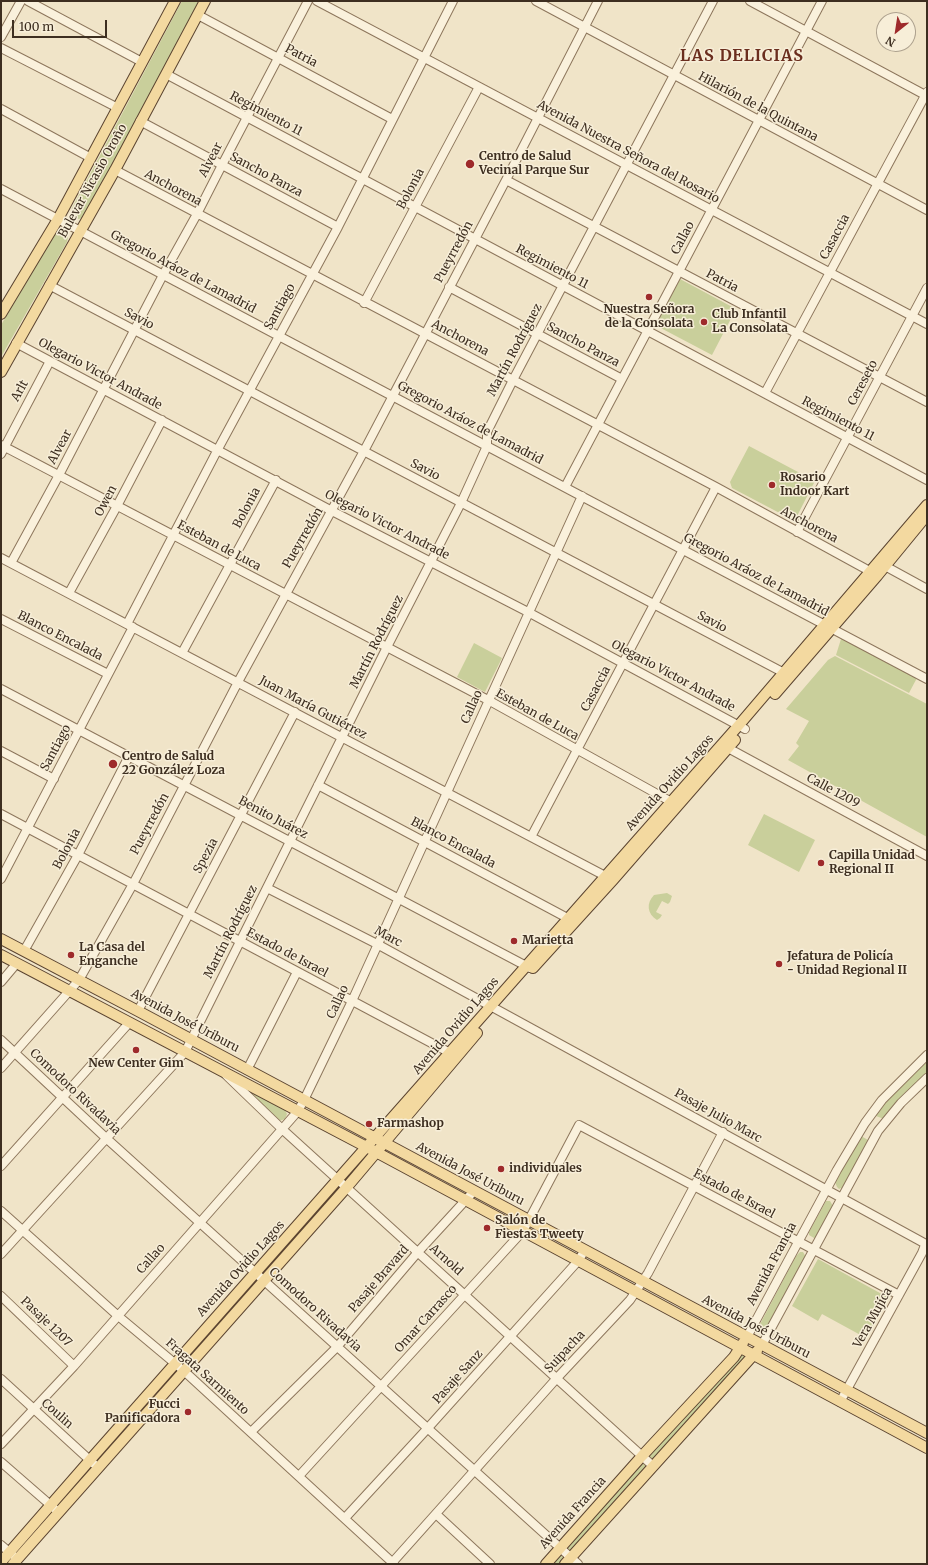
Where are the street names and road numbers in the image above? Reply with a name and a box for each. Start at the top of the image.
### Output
street label: Patria [282,42,320,70]
street label: Hilarión de la Quintana [696,69,820,145]
street label: Regimiento 11 [227,89,305,139]
street label: Avenida Nuestra Señora del Rosario [534,98,722,206]
street label: Bulevar Nicasio Oroño [56,122,130,240]
street label: Alvear [196,140,226,180]
street label: Sancho Panza [227,150,305,200]
street label: Bolonia [394,166,428,212]
street label: Anchorena [142,167,204,209]
street label: Casaccia [817,212,853,262]
street label: Pueyrredón [432,219,476,285]
street label: Callao [668,219,698,257]
street label: Gregorio Aráoz de Lamadrid [108,228,258,316]
street label: Regimiento 11 [513,242,591,292]
street label: Patria [703,267,741,295]
street label: Santiago [261,281,299,333]
street label: Martín Rodríguez [485,301,545,399]
street label: Savio [122,305,156,333]
street label: Anchorena [429,317,491,359]
street label: Sancho Panza [544,320,622,370]
street label: Olegario Victor Andrade [36,335,164,413]
street label: Cereseto [845,358,881,408]
street label: Arlt [9,378,31,404]
street label: Gregorio Aráoz de Lamadrid [395,379,545,467]
street label: Regimiento 11 [799,394,877,444]
street label: Alvear [45,427,75,467]
street label: Savio [408,456,442,484]
street label: Owen [92,483,120,519]
street label: Bolonia [230,485,264,531]
street label: Olegario Victor Andrade [322,487,452,563]
street label: Anchorena [778,504,840,546]
street label: Pueyrredón [280,505,326,571]
street label: Esteban de Luca [175,518,263,574]
street label: Gregorio Aráoz de Lamadrid [681,531,831,619]
street label: Martín Rodríguez [347,593,407,691]
street label: Blanco Encalada [15,608,105,664]
street label: Savio [695,608,729,636]
street label: Olegario Victor Andrade [609,637,737,715]
street label: Casaccia [578,664,614,714]
street label: Juan María Gutiérrez [257,673,369,743]
street label: Esteban de Luca [493,686,581,744]
street label: Callao [458,688,486,726]
street label: Santiago [38,722,74,774]
street label: Avenida Ovidio Lagos [623,732,717,834]
street label: Calle 1209 [804,771,862,811]
street label: Pueyrredón [128,791,172,857]
street label: Benito Juárez [236,794,310,842]
street label: Blanco Encalada [408,815,498,871]
street label: Bolonia [50,826,84,872]
street label: Spezia [191,836,221,876]
street label: Martín Rodríguez [201,883,261,981]
street label: Marc [372,924,404,950]
street label: Estado de Israel [244,925,330,981]
street label: Avenida Ovidio Lagos [410,975,502,1077]
street label: Callao [324,983,352,1021]
street label: Avenida José Uriburu [128,986,242,1056]
street label: Comodoro Rivadavia [27,1046,123,1138]
street label: Pasaje Julio Marc [672,1086,764,1146]
street label: Avenida José Uriburu [413,1139,527,1209]
street label: Estado de Israel [691,1166,777,1222]
street label: Avenida Ovidio Lagos [194,1218,288,1320]
street label: Avenida Francia [744,1220,800,1308]
street label: Callao [134,1241,168,1277]
street label: Arnold [426,1241,466,1279]
street label: Pasaje Bravard [346,1243,412,1315]
street label: Comodoro Rivadavia [266,1265,364,1355]
street label: Omar Carrasco [392,1282,460,1356]
street label: Vera Mujíca [851,1285,895,1351]
street label: Avenida José Uriburu [699,1292,813,1362]
street label: Pasaje 1207 [17,1294,75,1350]
street label: Suipacha [542,1328,588,1376]
street label: Fragata Sarmiento [163,1336,251,1418]
street label: Pasaje Sanz [430,1347,486,1407]
street label: Coulin [38,1396,76,1432]
street label: Avenida Francia [537,1474,609,1552]

